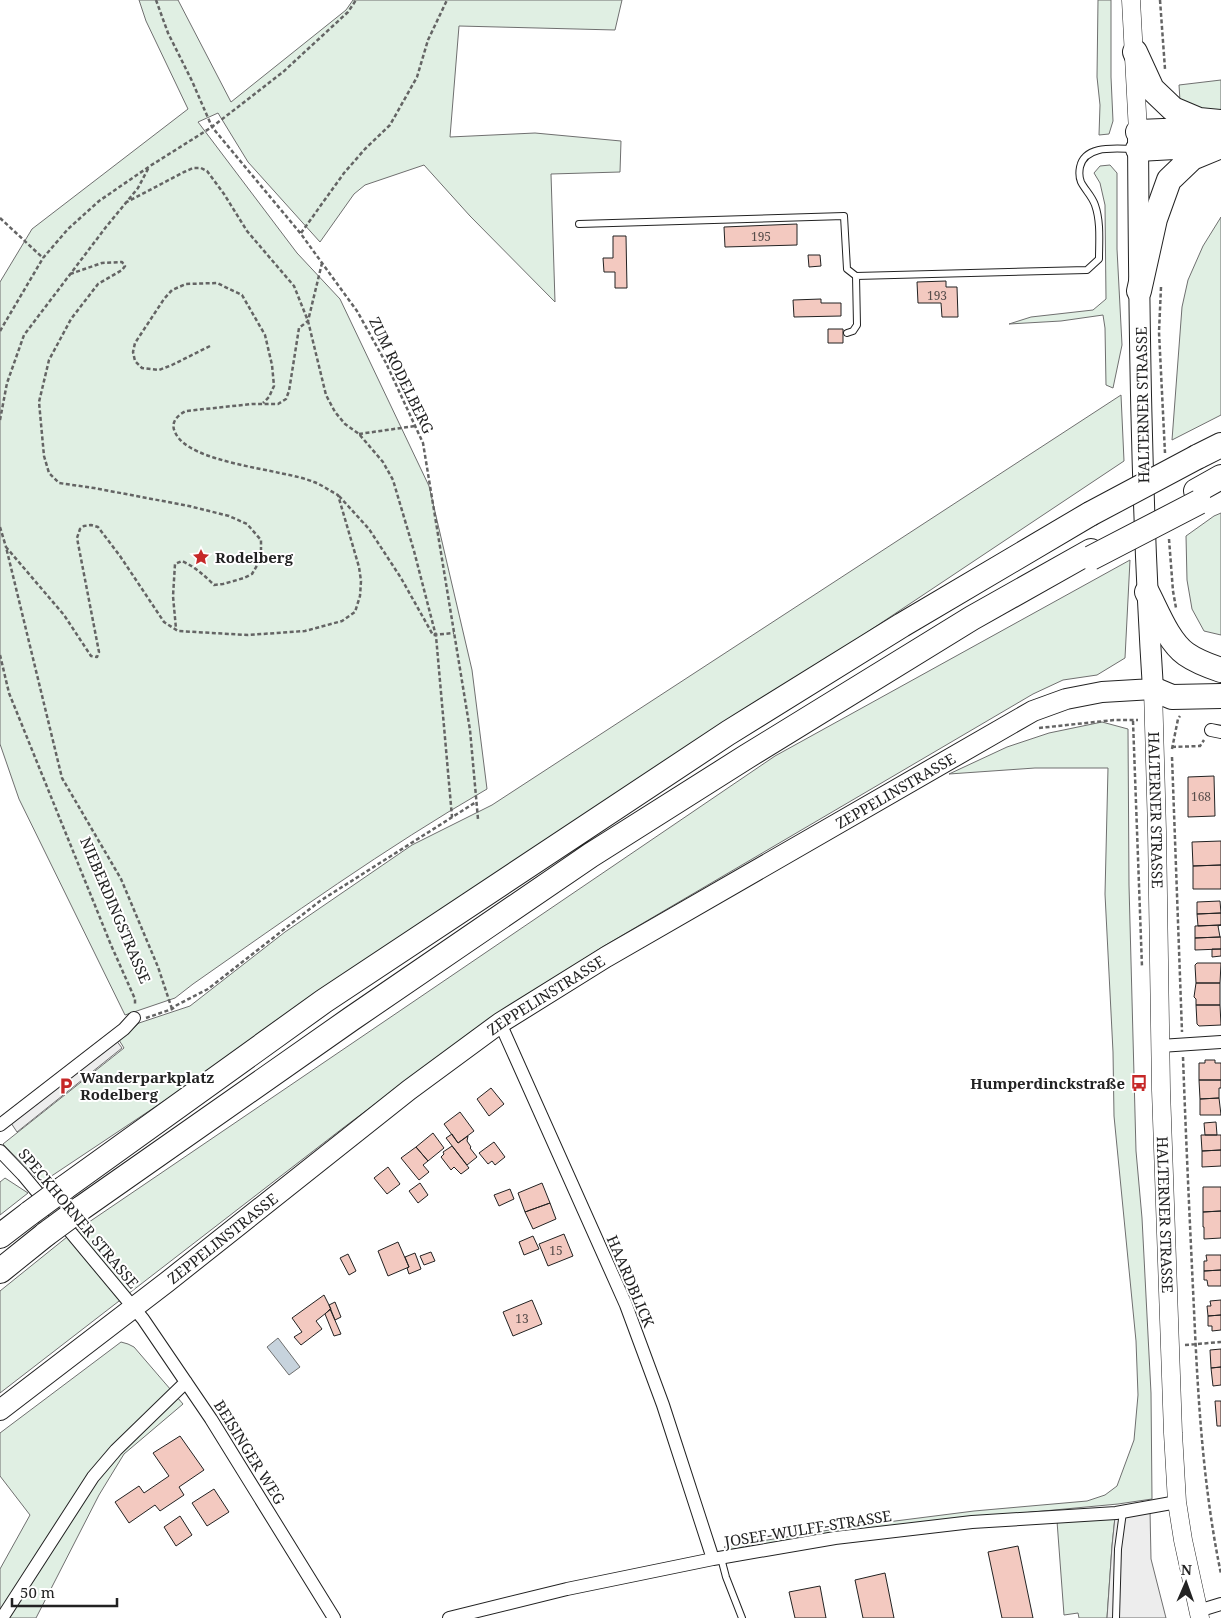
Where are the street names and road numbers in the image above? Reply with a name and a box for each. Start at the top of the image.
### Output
street label: ZUM RODELBERG [365,313,439,437]
street label: HALTERNER STRASSE [1131,326,1153,484]
street label: HALTERNER STRASSE [1144,731,1168,889]
street label: ZEPPELINSTRASSE [832,748,959,833]
street label: NIEBERDINGSTRASSE [76,834,156,986]
street label: ZEPPELINSTRASSE [483,950,608,1039]
street label: HALTERNER STRASSE [1153,1136,1178,1294]
street label: SPECKHORNER STRASSE [15,1144,143,1292]
street label: ZEPPELINSTRASSE [163,1188,281,1288]
street label: HAARDBLICK [603,1232,660,1331]
street label: BEISINGER WEG [210,1396,290,1508]
street label: JOSEF-WULFF-STRASSE [722,1505,893,1551]

